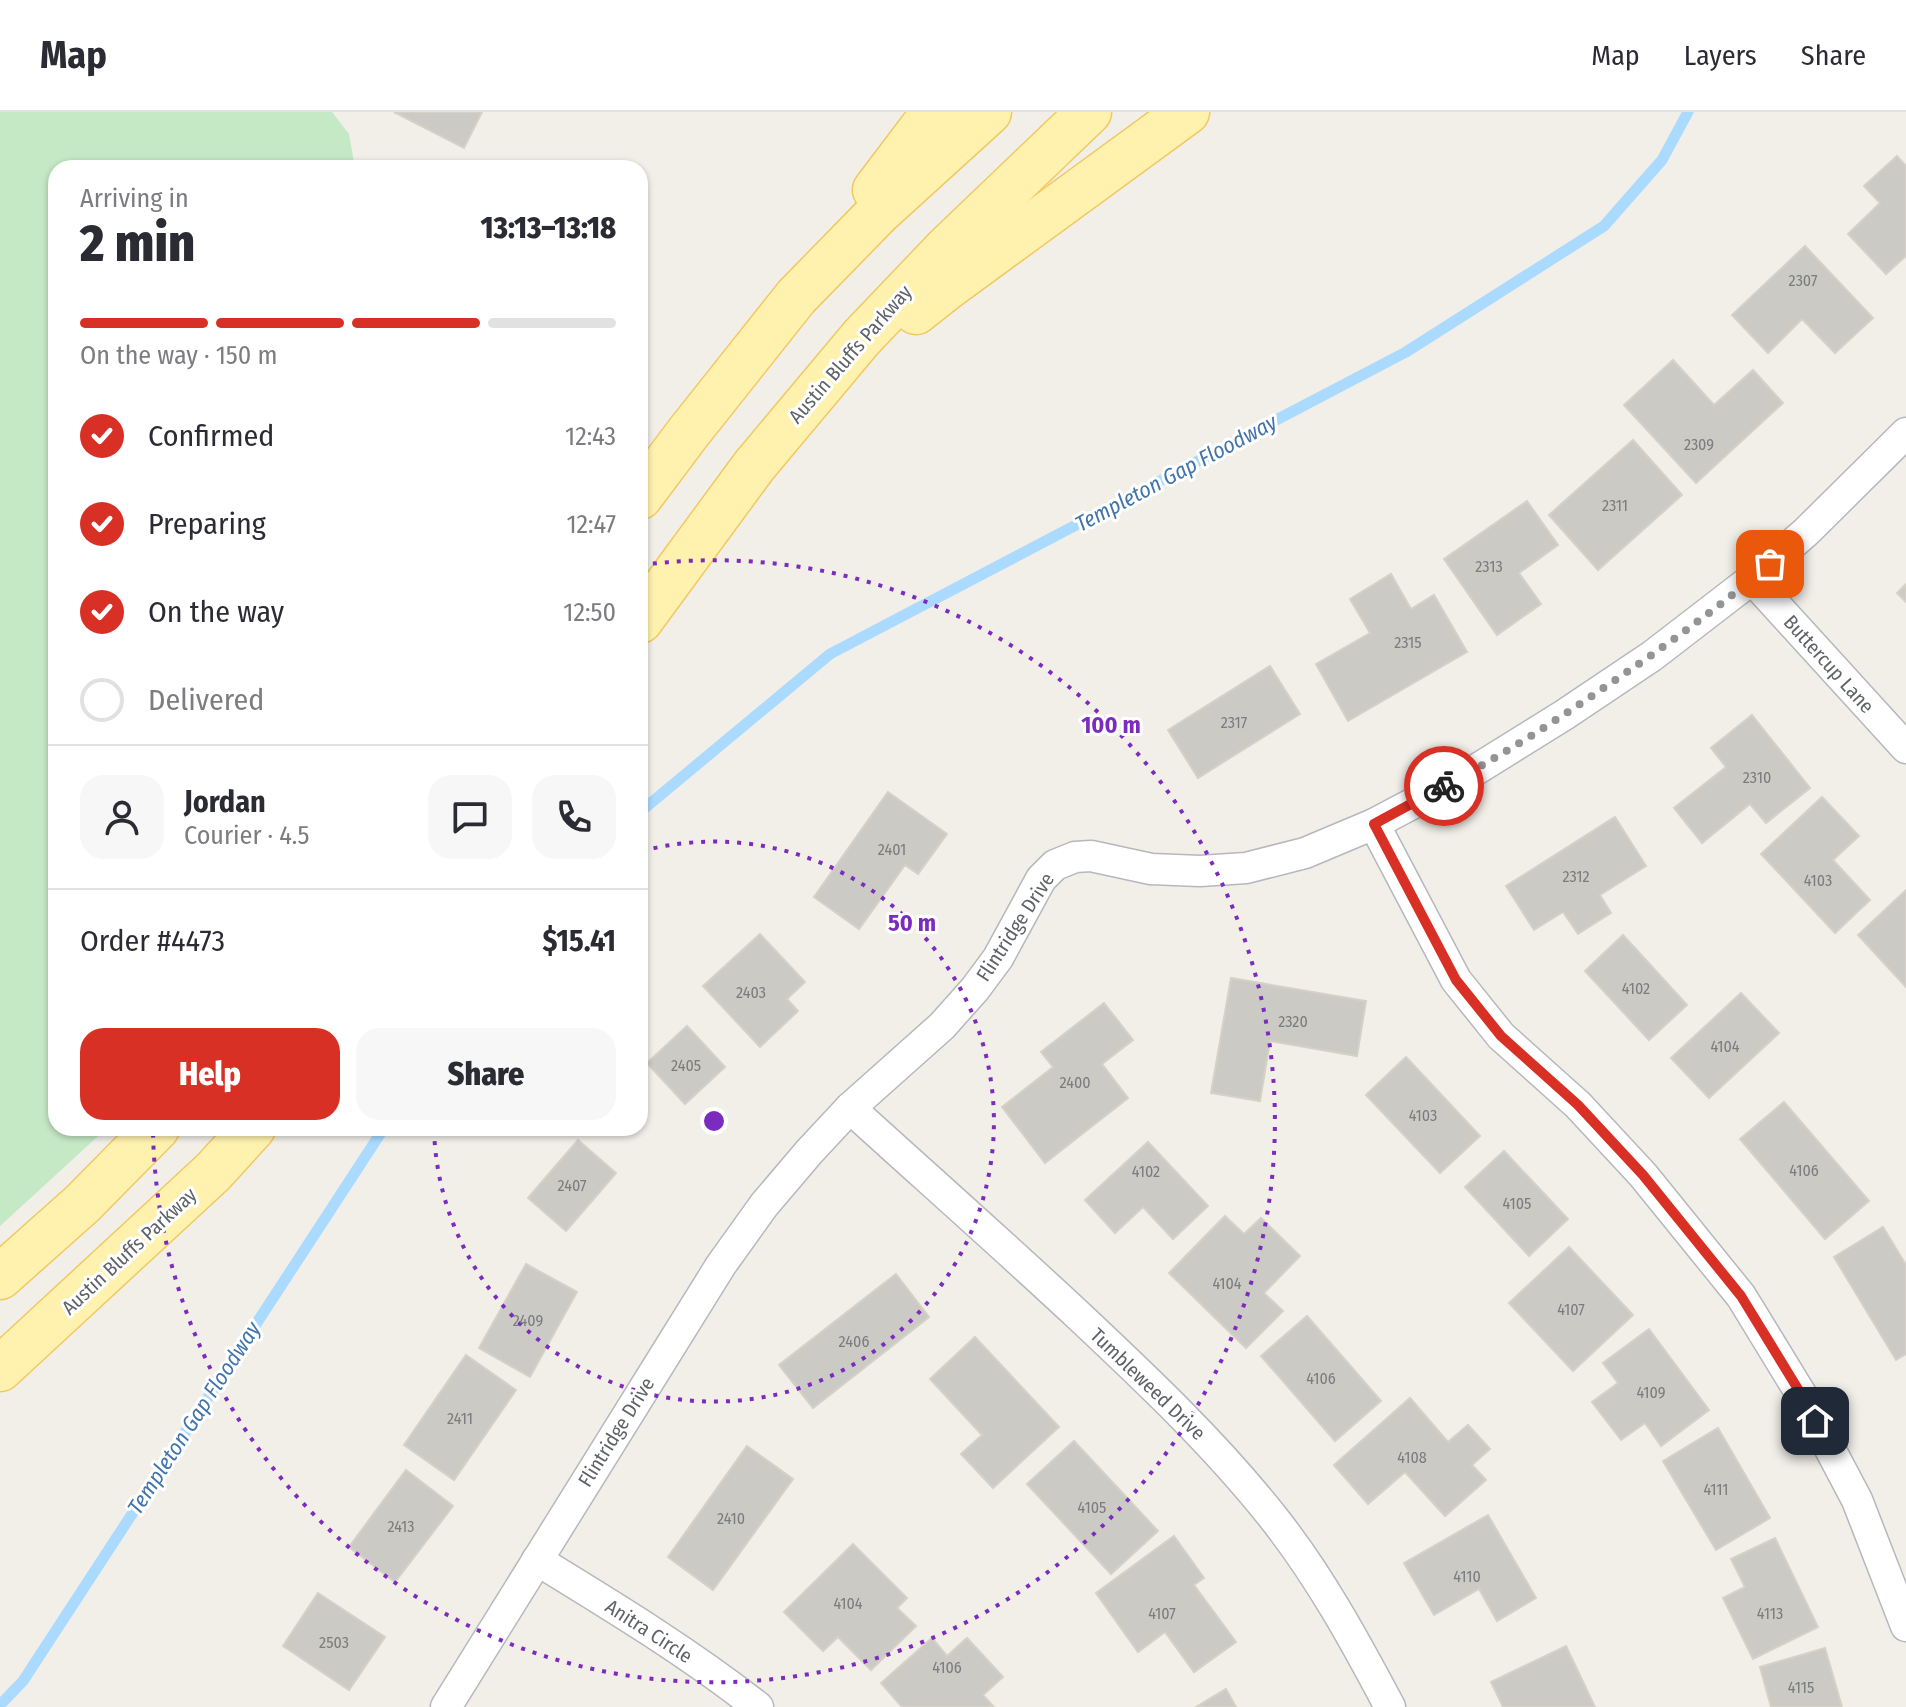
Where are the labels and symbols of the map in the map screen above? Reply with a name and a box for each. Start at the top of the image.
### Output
house number: 2307 [1789,271,1818,290]
street label: Austin Bluffs Parkway [783,280,917,428]
water label: Templeton Gap Floodway [1071,408,1282,538]
house number: 2309 [1684,435,1714,454]
house number: 2311 [1602,496,1628,515]
pin [1736,530,1804,598]
house number: 2313 [1475,557,1503,576]
street label: Buttercup Lane [1779,610,1879,718]
house number: 2315 [1394,633,1422,652]
text: 100 m [1081,711,1141,739]
house number: 2317 [1221,713,1248,732]
courier [1404,746,1484,826]
house number: 2310 [1743,768,1771,787]
house number: 2401 [878,840,906,859]
house number: 2312 [1562,867,1590,886]
street label: Flintridge Drive [971,868,1059,986]
house number: 4103 [1804,871,1832,890]
text: 50 m [888,909,936,937]
house number: 4102 [1622,979,1650,998]
house number: 2403 [736,983,766,1002]
house number: 2320 [1278,1012,1308,1031]
house number: 4104 [1710,1037,1740,1056]
house number: 2405 [671,1056,701,1075]
house number: 2400 [1059,1073,1091,1092]
house number: 4103 [1409,1106,1437,1125]
centre of rings [700,1107,728,1135]
house number: 4106 [1789,1161,1819,1180]
house number: 4102 [1132,1162,1160,1181]
house number: 2407 [557,1176,587,1195]
street label: Austin Bluffs Parkway [57,1182,201,1320]
house number: 4105 [1503,1194,1531,1213]
house number: 4104 [1212,1274,1242,1293]
house number: 4107 [1557,1300,1585,1319]
house number: 2409 [513,1311,543,1330]
water label: Templeton Gap Floodway [122,1316,267,1519]
street label: Tumbleweed Drive [1085,1323,1211,1445]
house number: 2406 [839,1332,869,1351]
house number: 4106 [1306,1369,1336,1388]
street label: Flintridge Drive [573,1373,659,1491]
house number: 4109 [1636,1383,1666,1402]
pin [1781,1387,1849,1455]
house number: 2411 [447,1409,473,1428]
house number: 4108 [1397,1448,1427,1467]
house number: 4111 [1703,1480,1729,1499]
house number: 4105 [1078,1498,1106,1517]
house number: 2410 [717,1509,745,1528]
house number: 2413 [387,1517,415,1536]
house number: 4110 [1453,1567,1481,1586]
street label: Anitra Circle [601,1594,697,1668]
house number: 4104 [833,1594,863,1613]
house number: 4107 [1148,1604,1176,1623]
house number: 4113 [1757,1604,1783,1623]
house number: 2503 [319,1633,349,1652]
house number: 4106 [932,1658,962,1677]
house number: 4115 [1788,1678,1814,1697]

